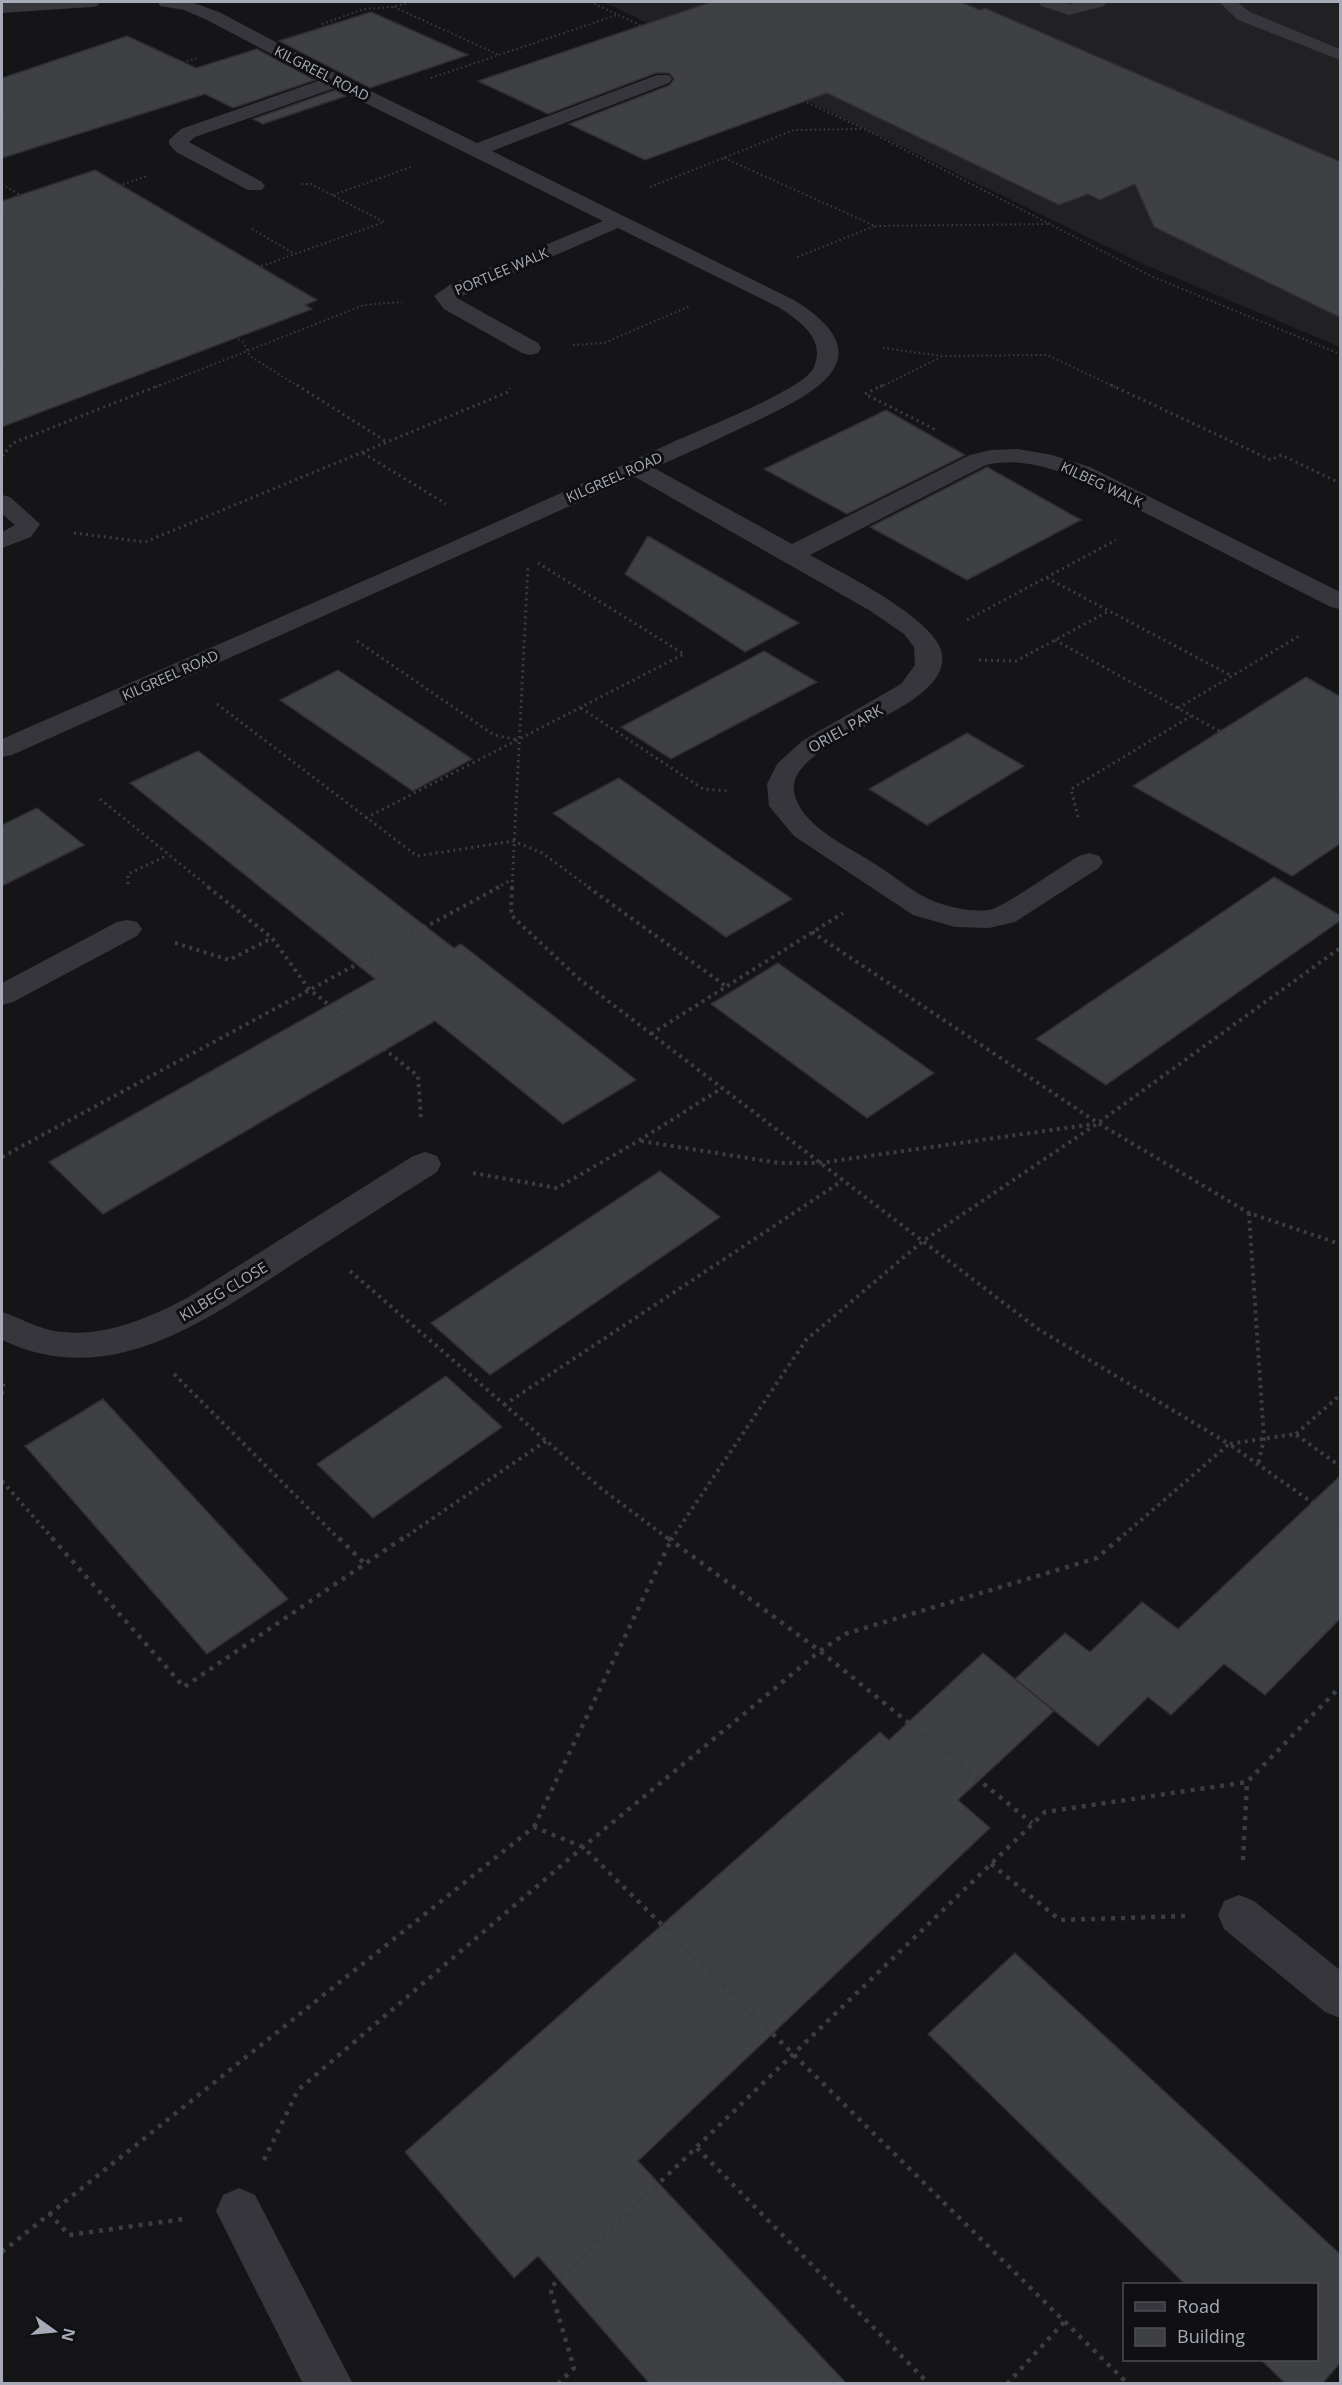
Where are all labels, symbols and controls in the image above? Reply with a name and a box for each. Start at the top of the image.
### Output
street label: KILGREEL ROAD [272,41,372,105]
street label: PORTLEE WALK [451,243,551,299]
street label: KILGREEL ROAD [563,447,665,507]
street label: KILBEG WALK [1058,457,1146,511]
street label: KILGREEL ROAD [119,645,221,705]
street label: ORIEL PARK [804,699,886,757]
street label: KILBEG CLOSE [175,1257,271,1325]
legend [1123,2283,1318,2361]
text: Road [1177,2294,1220,2318]
north arrow [24,2301,84,2361]
text: Building [1177,2324,1245,2348]
text: N [56,2326,81,2344]

